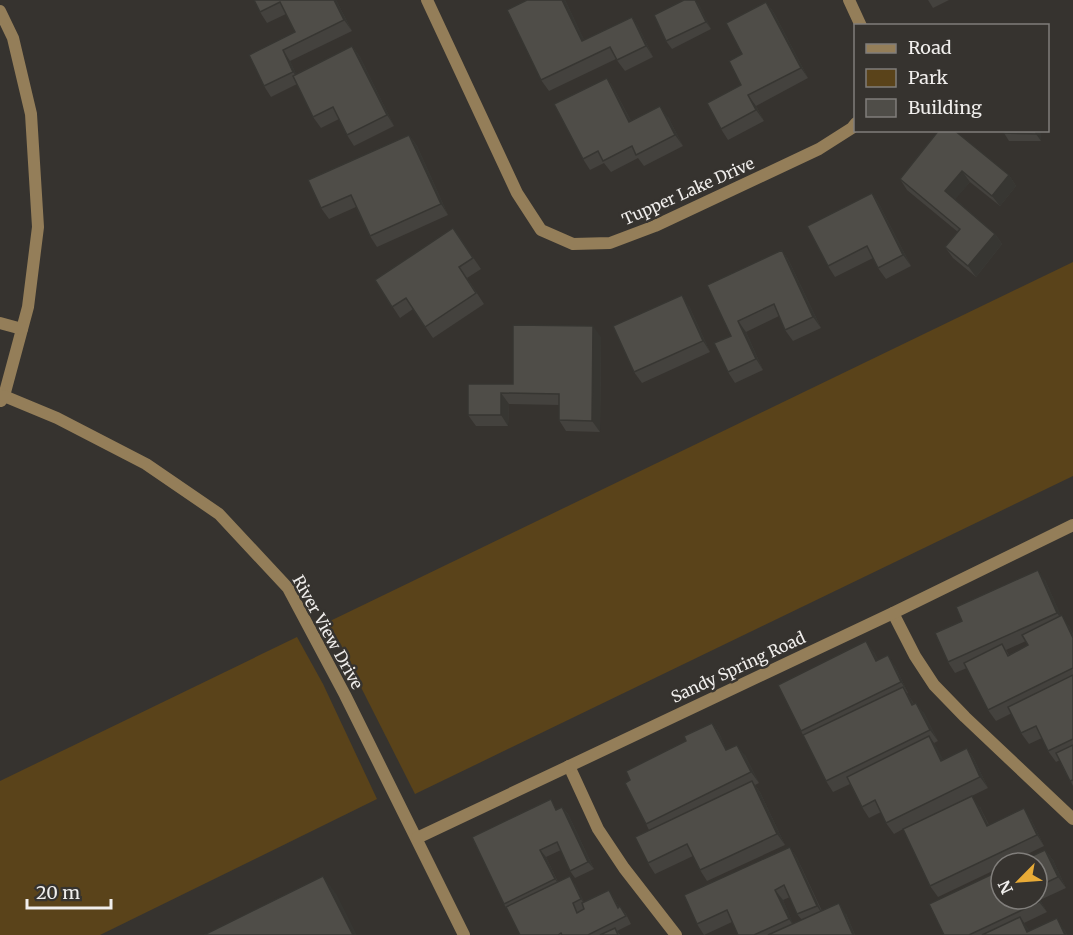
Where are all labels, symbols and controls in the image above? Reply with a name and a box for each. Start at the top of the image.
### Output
legend [854,24,1049,132]
text: Road [908,36,952,59]
text: Park [908,66,949,89]
text: Building [908,96,982,119]
street label: Tupper Lake Drive [619,153,757,229]
street label: River View Drive [288,571,368,693]
street label: Sandy Spring Road [668,627,809,707]
north arrow [989,851,1049,911]
scale bar [27,872,111,910]
text: N [994,877,1017,897]
text: 20 m [36,881,80,904]

